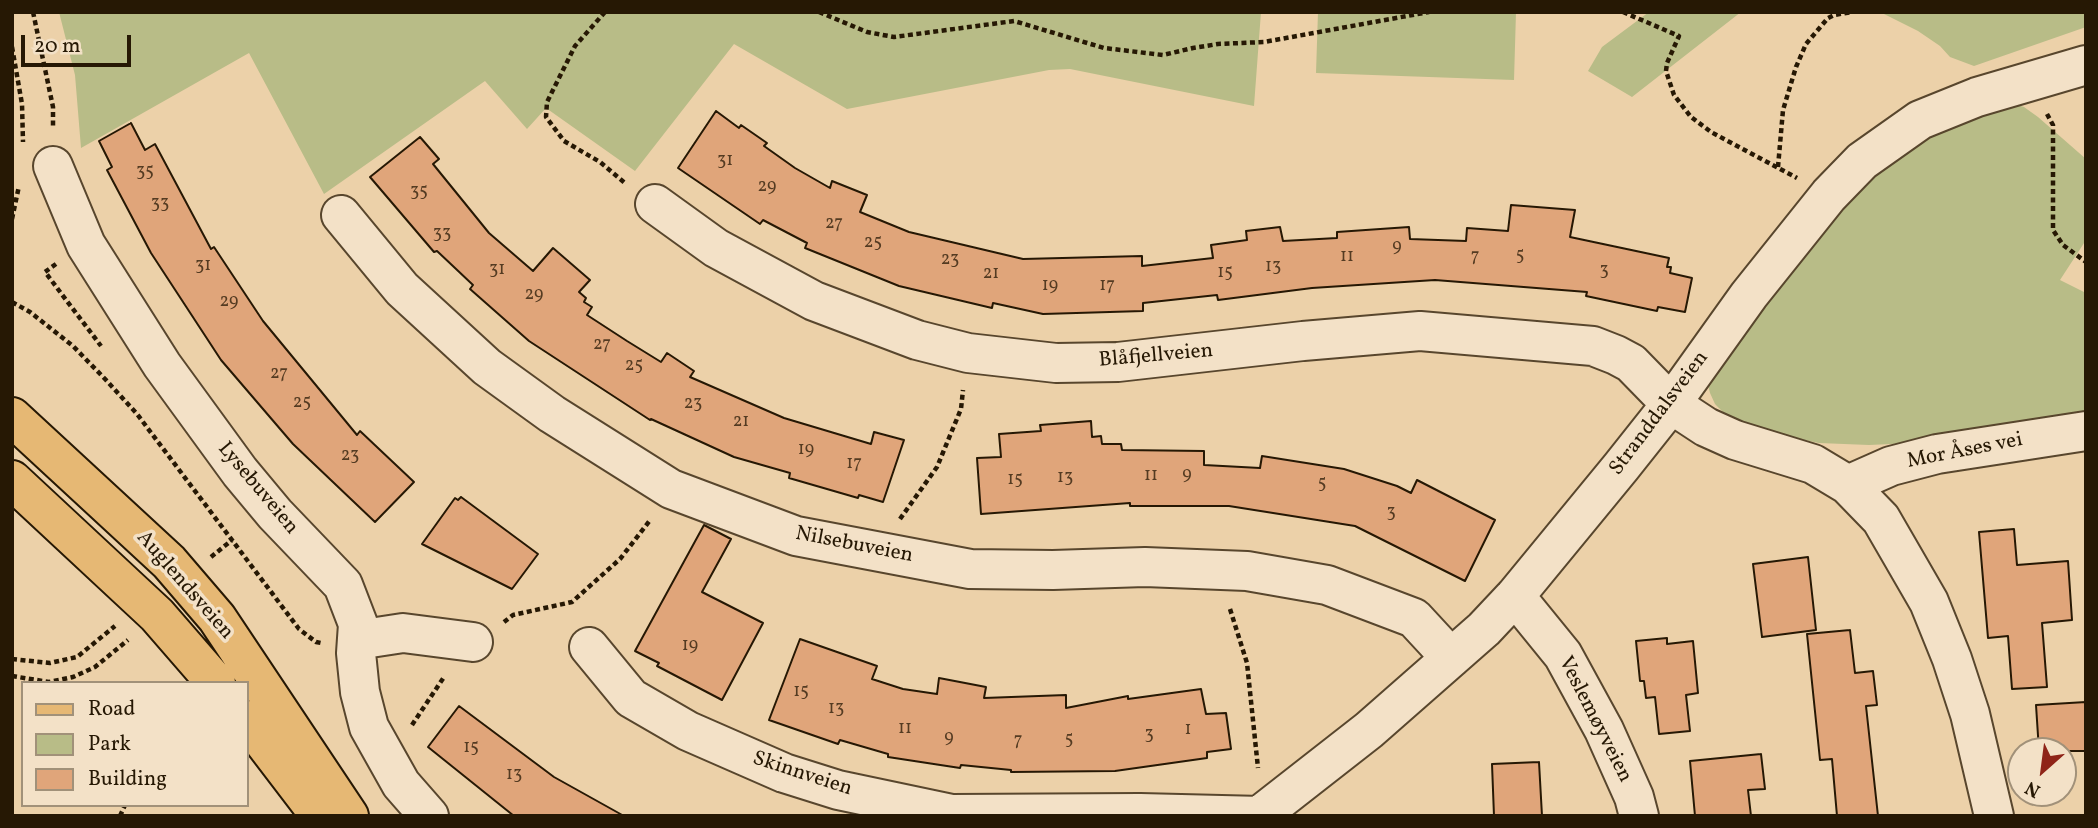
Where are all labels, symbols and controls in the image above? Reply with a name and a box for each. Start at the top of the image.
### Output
scale bar [24,21,135,65]
text: 20 m [34,32,80,61]
house number: 31 [717,151,733,173]
house number: 35 [136,162,154,184]
house number: 29 [758,177,776,199]
house number: 35 [410,182,428,204]
house number: 33 [151,194,169,216]
house number: 27 [825,214,843,236]
house number: 33 [433,224,451,246]
house number: 25 [864,233,882,255]
house number: 9 [1392,237,1402,259]
house number: 5 [1516,246,1524,268]
house number: 11 [1340,247,1354,269]
house number: 7 [1471,247,1479,269]
house number: 23 [941,250,959,272]
house number: 31 [195,256,211,278]
house number: 13 [1265,257,1281,279]
house number: 31 [489,260,505,282]
house number: 3 [1599,261,1609,283]
house number: 15 [1217,263,1233,285]
house number: 21 [983,264,999,286]
house number: 19 [1042,276,1058,298]
house number: 17 [1099,276,1115,298]
house number: 29 [525,285,543,307]
house number: 29 [220,292,238,314]
house number: 27 [593,335,611,357]
street label: Blåfjellveien [1098,339,1214,375]
street label: Stranddalsveien [1605,347,1715,481]
house number: 25 [625,356,643,378]
house number: 27 [270,364,288,386]
house number: 25 [293,393,311,415]
house number: 23 [684,394,702,416]
house number: 21 [733,412,749,434]
street label: Mor Åses vei [1905,428,2025,476]
street label: Lysebuveien [211,438,303,540]
house number: 19 [798,440,814,462]
house number: 23 [341,446,359,468]
house number: 17 [846,454,862,476]
house number: 9 [1182,465,1192,487]
house number: 11 [1144,466,1158,488]
house number: 13 [1057,468,1073,490]
house number: 15 [1007,470,1023,492]
house number: 5 [1318,474,1326,496]
house number: 3 [1386,503,1396,525]
street label: Nilsebuveien [793,522,915,570]
street label: Auglendsveien [130,527,238,645]
house number: 19 [682,636,698,658]
street label: Veslemøyveien [1551,653,1637,787]
legend [21,681,248,807]
house number: 15 [793,682,809,704]
text: Road [88,695,135,724]
house number: 13 [828,699,844,721]
house number: 11 [898,719,912,741]
house number: 1 [1185,720,1191,742]
house number: 3 [1144,725,1154,747]
house number: 9 [944,728,954,750]
text: Park [88,730,131,759]
house number: 5 [1065,730,1073,752]
house number: 7 [1014,731,1022,753]
north arrow [2007,737,2077,807]
house number: 15 [463,738,479,760]
street label: Skinnveien [749,747,855,803]
text: Building [88,765,167,794]
house number: 13 [506,765,522,787]
text: N [2021,774,2045,803]

